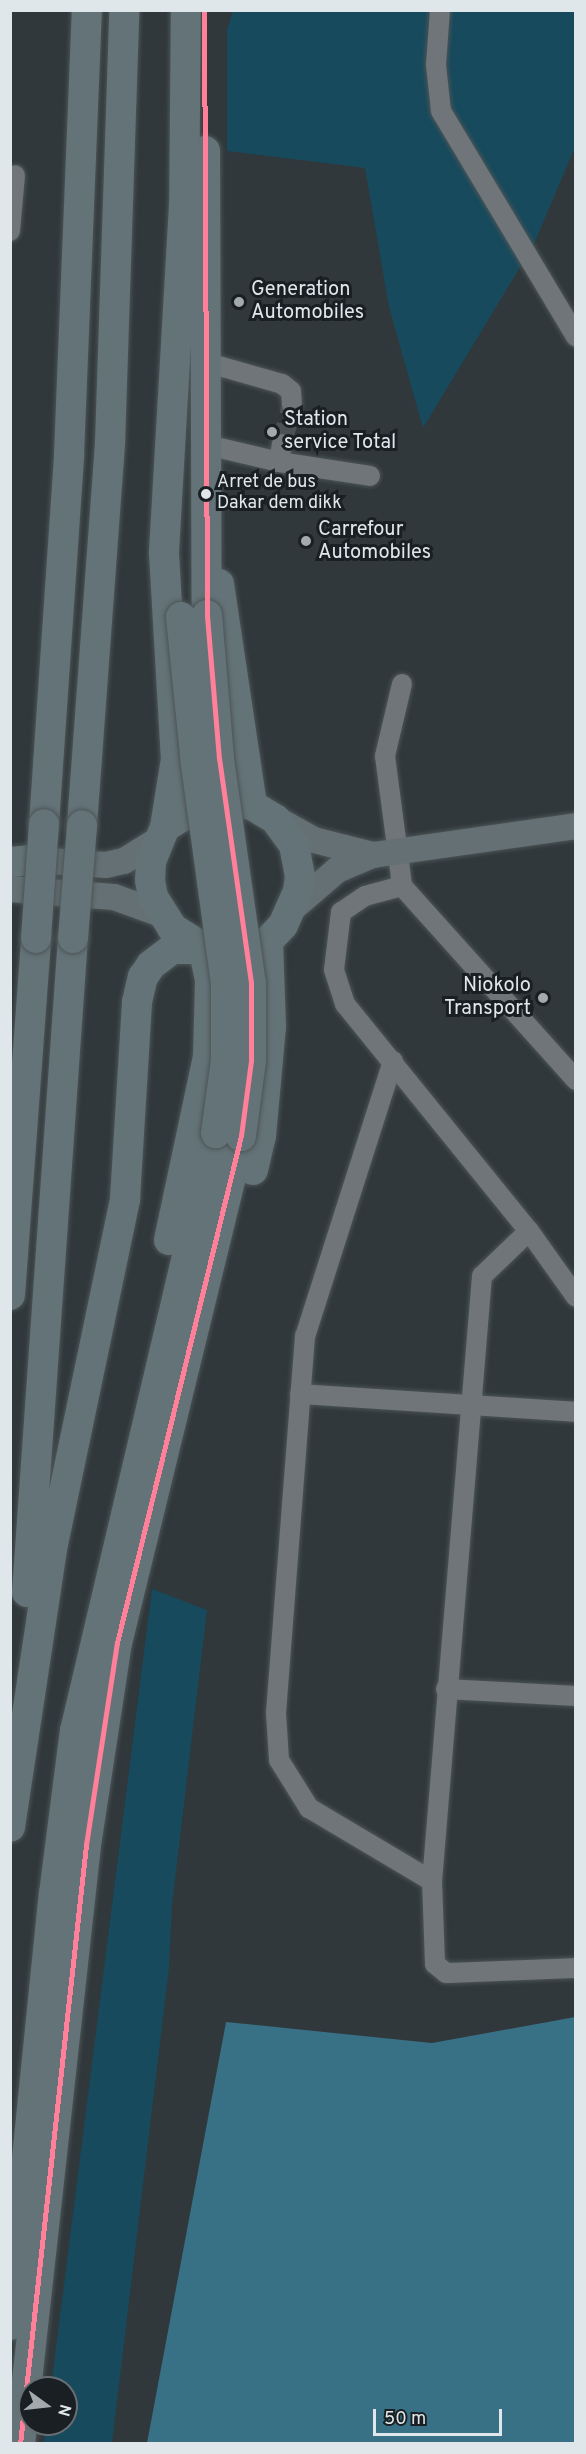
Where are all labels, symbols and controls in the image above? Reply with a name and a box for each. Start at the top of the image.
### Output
place label: Generation Automobiles [251,278,364,325]
marker: Generation Automobiles [232,295,246,309]
place label: Station service Total [284,408,397,455]
marker: Station service Total [265,425,279,439]
place label: Arret de bus Dakar dem dikk [217,473,342,516]
marker: Arret de bus Dakar dem dikk [200,488,212,500]
place label: Carrefour Automobiles [318,518,431,565]
marker: Carrefour Automobiles [299,534,313,548]
place label: Niokolo Transport [444,975,531,1022]
marker: Niokolo Transport [536,991,550,1005]
north arrow [18,2376,78,2436]
scale bar [376,2397,505,2435]
text: N [52,2402,75,2418]
text: 50 m [384,2408,426,2431]

